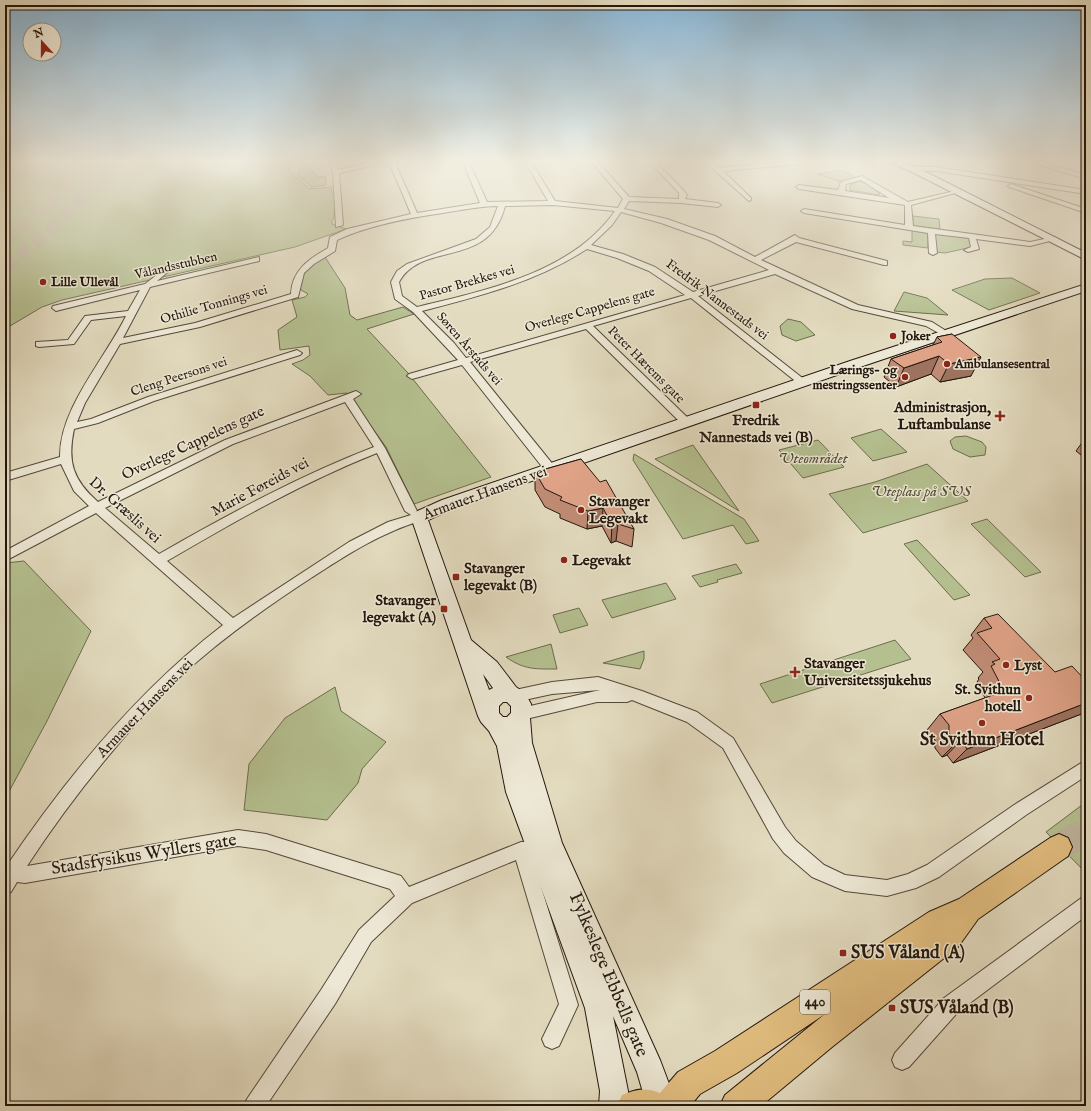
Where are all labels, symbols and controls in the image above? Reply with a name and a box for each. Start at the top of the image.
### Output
north arrow [22,22,62,62]
text: N [31,25,46,42]
street label: Vålandsstubben [132,248,219,284]
street label: Fredrik Nannestads vei [662,256,772,344]
street label: Pastor Brekkes vei [417,261,517,305]
place label: Lille Ullevål [50,274,119,291]
marker: Lille Ullevål [38,277,48,287]
street label: Othilie Tonnings vei [159,281,270,328]
street label: Overlege Cappelens gate [523,283,657,337]
street label: Søren Årstads vei [432,309,506,390]
street label: Peter Hærems gate [604,323,688,407]
place label: Joker [899,328,931,345]
marker: Joker [888,331,898,341]
street label: Cleng Peersons vei [129,353,230,401]
place label: Ambulansesentral [954,356,1050,373]
marker: Ambulansesentral [942,359,952,369]
place label: Lærings- og mestringssenter [813,362,898,394]
marker: Lærings- og mestringssenter [900,372,910,382]
place label: Administrasjon, Luftambulanse [893,398,991,434]
marker: Fredrik Nannestads vei (B) [751,400,761,410]
street label: Overlege Cappelens gate [119,402,267,484]
marker: Administrasjon, Luftambulanse [994,410,1006,422]
place label: Fredrik Nannestads vei (B) [698,411,813,447]
park label: Uteområdet [778,449,849,468]
street label: Marie Føreids vei [208,453,312,521]
street label: Armauer Hansens vei [419,462,550,525]
street label: Dr. Græslis vei [85,473,165,547]
park label: Uteplass på SUS [871,482,972,501]
place label: Stavanger Legevakt [589,492,650,528]
marker: Stavanger Legevakt [576,505,586,515]
place label: Legevakt [572,551,632,570]
marker: Legevakt [559,555,569,565]
place label: Stavanger legevakt (B) [463,559,537,595]
marker: Stavanger legevakt (B) [451,572,461,582]
place label: Stavanger legevakt (A) [362,591,436,627]
marker: Stavanger legevakt (A) [439,604,449,614]
street label: Armauer Hansens vei [92,654,197,762]
place label: Stavanger Universitetssjukehus [803,654,932,690]
place label: Lyst [1014,656,1043,675]
marker: Lyst [1001,660,1011,670]
marker: Stavanger Universitetssjukehus [789,666,801,678]
place label: St. Svithun hotell [955,680,1022,716]
marker: St. Svithun hotell [1024,693,1034,703]
marker: St Svithun Hotel [977,718,987,728]
place label: St Svithun Hotel [920,729,1045,752]
street label: Stadsfysikus Wyllers gate [50,829,238,881]
street label: Fylkeslege Ebbells gate [563,889,653,1061]
place label: SUS Våland (A) [851,942,965,965]
marker: SUS Våland (A) [838,948,848,958]
road number: 440 [800,990,830,1014]
place label: SUS Våland (B) [900,997,1014,1020]
marker: SUS Våland (B) [887,1003,897,1013]

